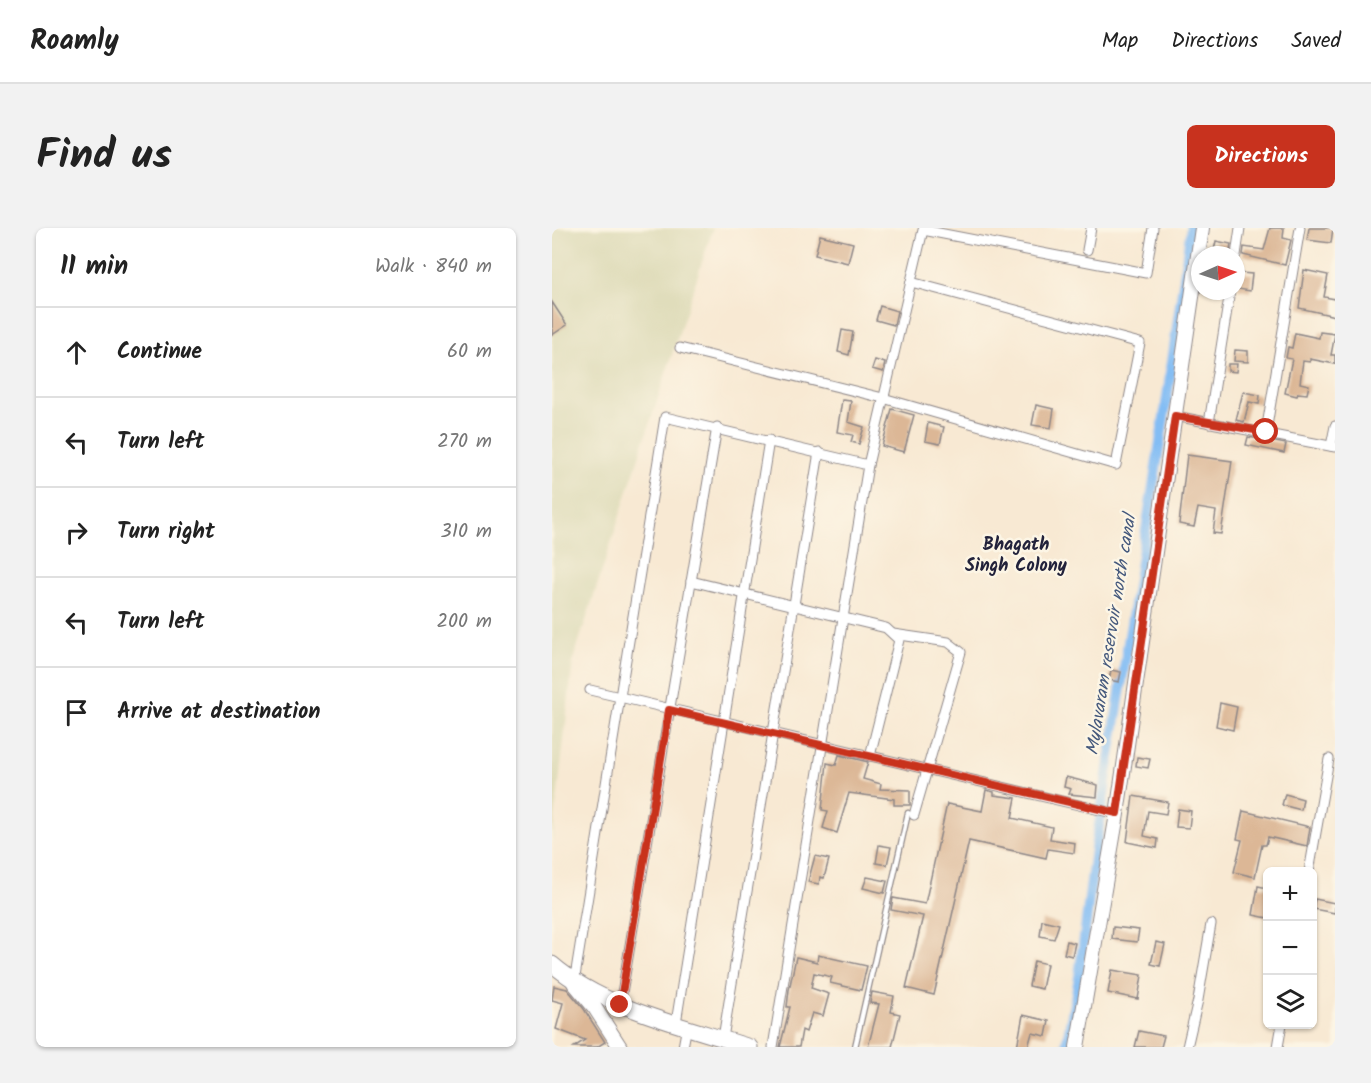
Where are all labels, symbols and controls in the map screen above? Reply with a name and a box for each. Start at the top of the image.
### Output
text: Roamly [30,19,119,64]
text: Map [1102,25,1138,58]
text: Directions [1171,25,1258,58]
text: Saved [1291,25,1341,58]
text: Find us [36,123,172,190]
button: Directions [1187,125,1335,188]
text: 11 min [60,246,128,288]
north arrow [1191,246,1245,300]
text: Walk · 840 m [375,251,492,283]
text: Continue [117,335,202,370]
icon: ahead [60,336,93,369]
text: 60 m [447,336,492,368]
route start [1252,418,1278,444]
text: Turn left [117,425,204,460]
icon: left [60,426,93,459]
text: 270 m [437,426,492,458]
water label: Mylavaram reservoir north canal [1079,509,1146,757]
text: Turn right [117,515,215,550]
icon: right [60,516,93,549]
text: 310 m [440,516,492,548]
district label: Bhagath Singh Colony [965,531,1068,581]
text: Turn left [117,605,204,640]
icon: left [60,606,93,639]
text: 200 m [436,606,492,638]
text: Arrive at destination [117,695,320,730]
icon: arrive [60,696,93,729]
map controls [1263,867,1317,1029]
button: + [1263,867,1317,921]
button: − [1263,921,1317,975]
button: layers [1263,975,1317,1029]
route end [606,991,632,1017]

